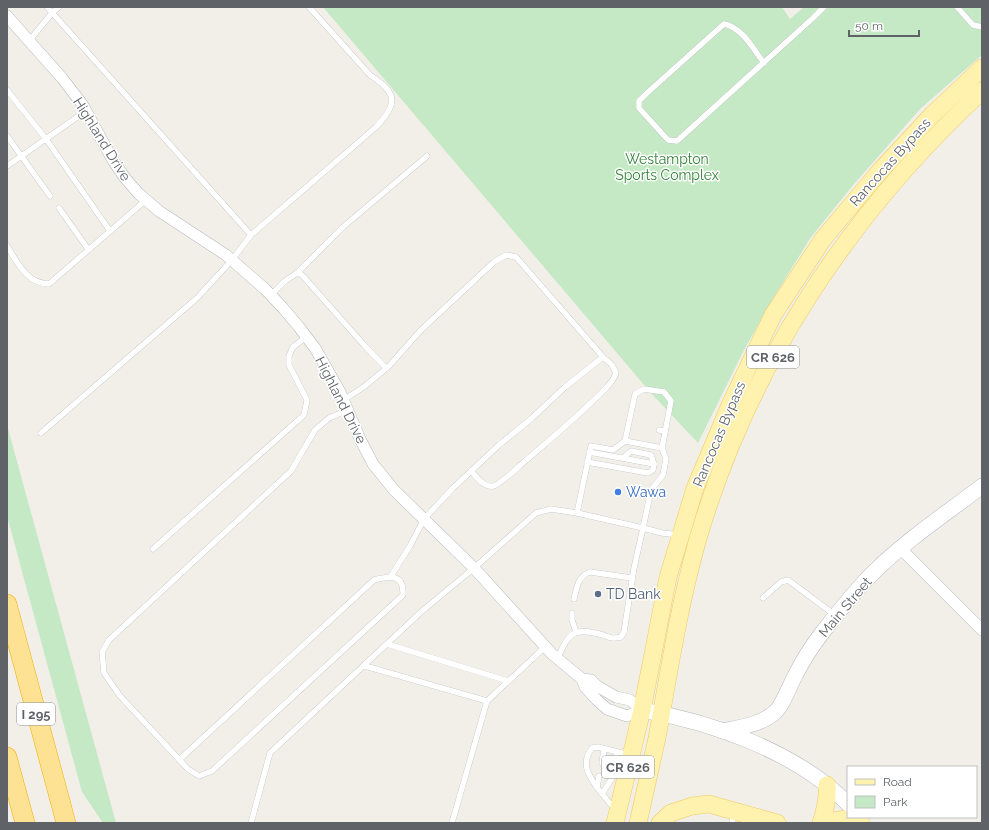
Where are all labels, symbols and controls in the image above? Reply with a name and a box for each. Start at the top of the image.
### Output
scale bar [849,12,919,38]
text: 50 m [855,19,883,33]
street label: Highland Drive [70,94,134,184]
street label: Rancocas Bypass [846,114,934,209]
park label: Westampton Sports Complex [615,151,719,183]
road number: CR 626 [747,346,799,368]
street label: Highland Drive [312,354,370,446]
street label: Rancocas Bypass [690,379,749,489]
place label: Wawa [626,484,666,500]
marker: Wawa [613,487,623,497]
street label: Main Street [815,573,875,640]
place label: TD Bank [606,586,661,602]
marker: TD Bank [593,589,603,599]
road number: I 295 [17,703,55,725]
road number: CR 626 [602,756,654,778]
legend [847,766,977,818]
text: Road [883,775,912,789]
text: Park [883,795,908,809]

